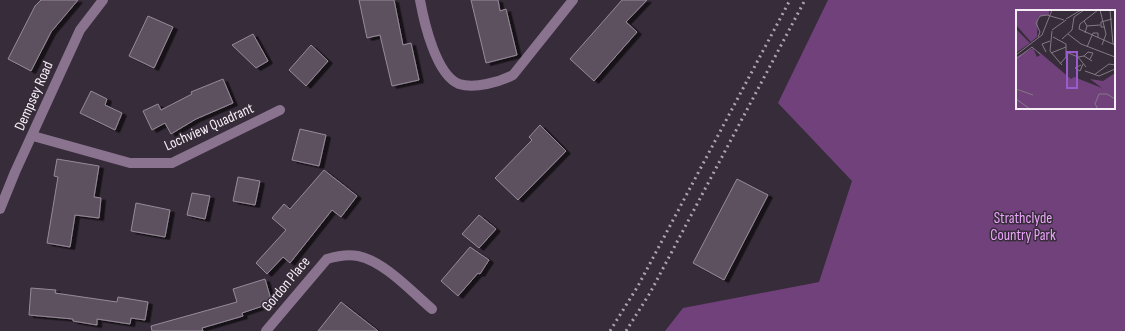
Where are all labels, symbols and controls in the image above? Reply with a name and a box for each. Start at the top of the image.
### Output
inset map [1016,10,1115,109]
street label: Dempsey Road [10,58,58,134]
street label: Lochview Quadrant [161,99,257,155]
park label: Strathclyde Country Park [990,209,1056,245]
street label: Gordon Place [258,253,314,315]

